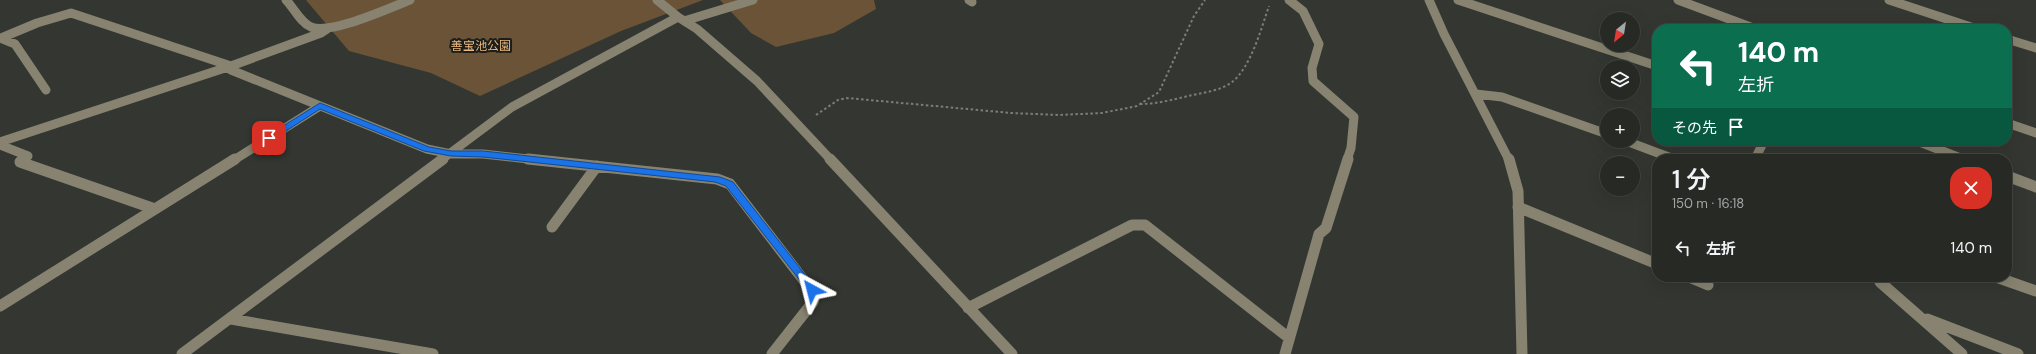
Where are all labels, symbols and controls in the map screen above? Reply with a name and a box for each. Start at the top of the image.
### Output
north arrow [1600,12,1640,52]
map controls [1600,12,1640,196]
text: 140 m [1738,34,1819,71]
park label: 善宝池公園 [451,38,511,54]
icon: left [1672,40,1724,92]
button: layers [1600,60,1640,100]
text: 左折 [1738,73,1774,97]
button: + [1600,108,1640,148]
icon: arrive [1725,116,1747,138]
text: その先 [1672,118,1717,138]
pin [252,121,286,155]
icon: arrive [258,127,280,149]
button: − [1600,156,1640,196]
text: 1 分 [1672,164,1710,195]
button: close [1950,167,1992,209]
text: 150 m · 16:18 [1672,195,1744,212]
icon: left [1672,237,1694,259]
text: 140 m [1951,238,1992,258]
text: 左折 [1706,239,1736,259]
position arrow [791,269,833,311]

